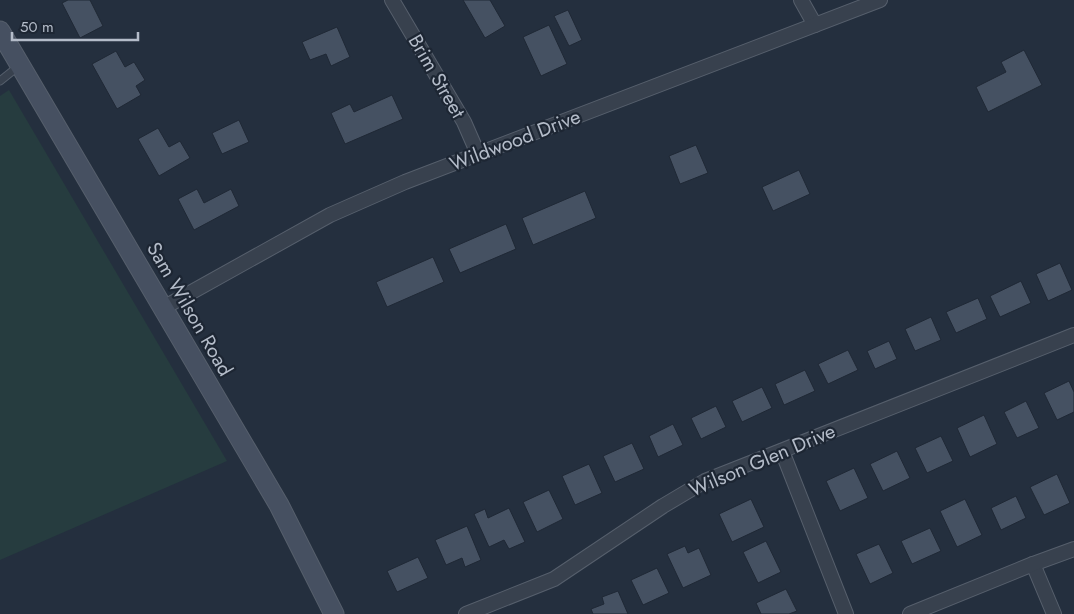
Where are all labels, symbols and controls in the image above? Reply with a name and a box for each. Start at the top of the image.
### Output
scale bar [12,10,139,42]
text: 50 m [20,16,54,38]
street label: Brim Street [401,29,472,124]
street label: Wildwood Drive [446,102,585,179]
street label: Sam Wilson Road [139,237,240,382]
street label: Wilson Glen Drive [685,417,840,504]

